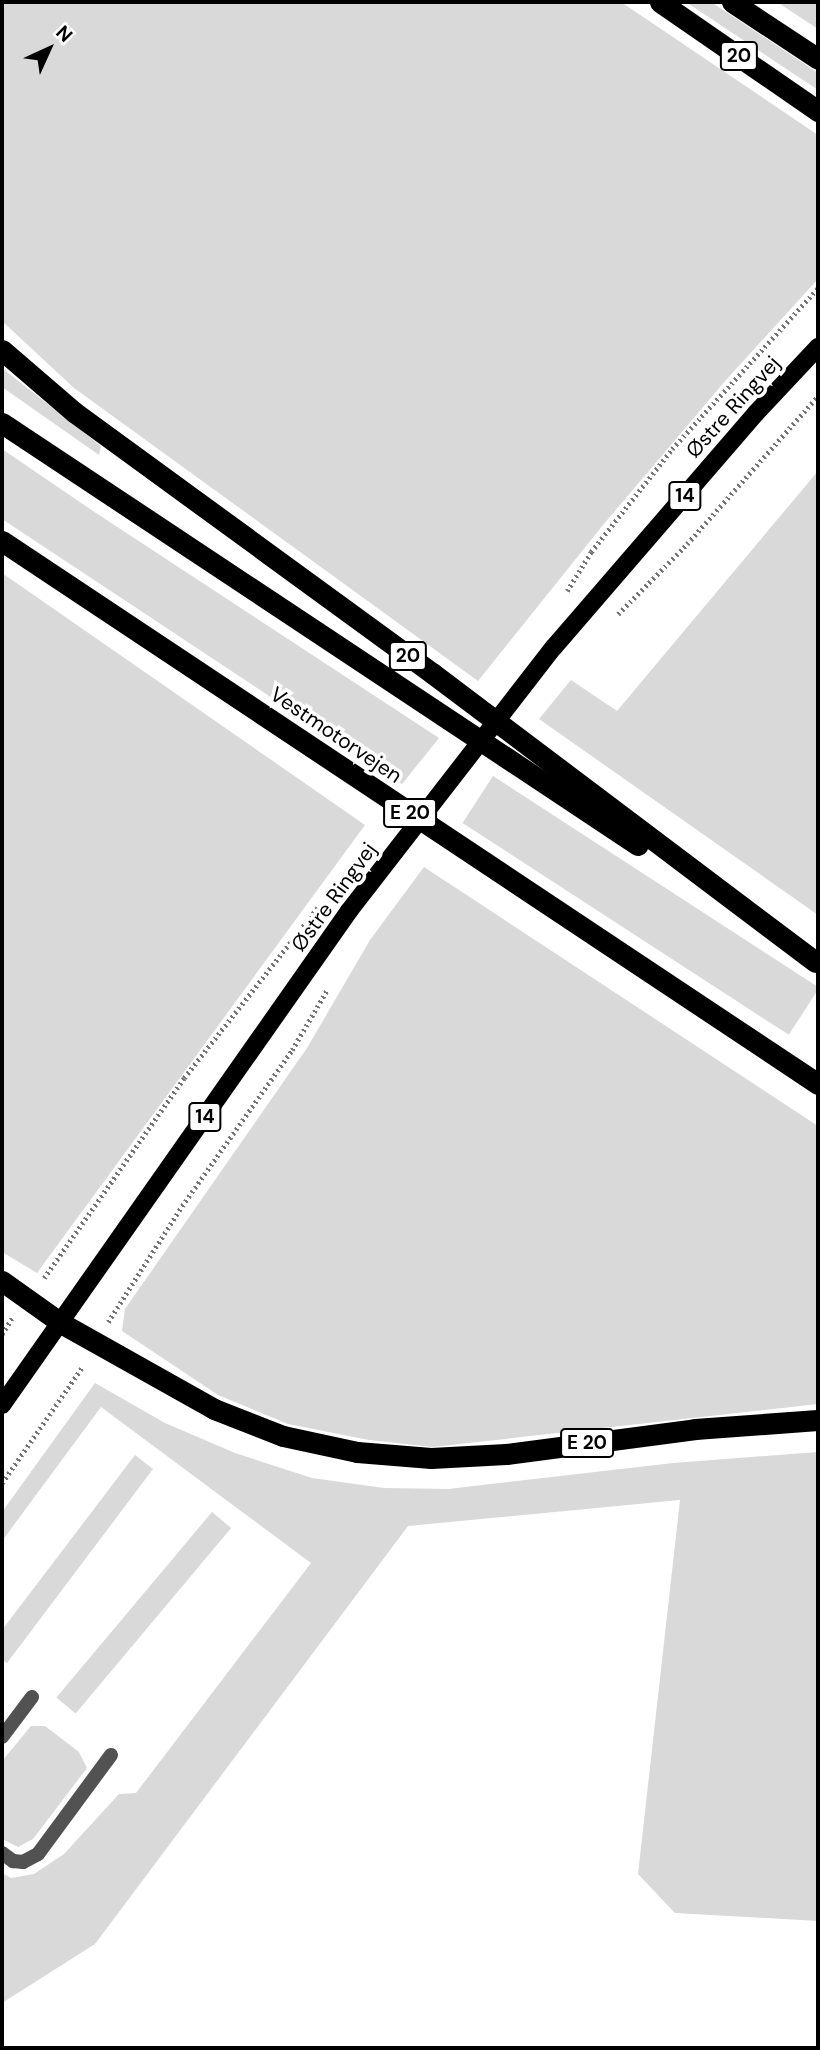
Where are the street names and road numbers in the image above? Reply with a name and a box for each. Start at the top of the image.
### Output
road number: 20 [720,40,758,72]
street label: Østre Ringvej [681,351,785,463]
road number: 14 [668,481,702,512]
road number: 20 [389,640,427,671]
street label: Vestmotorvejen [265,682,407,788]
road number: E 20 [382,798,438,828]
street label: Østre Ringvej [286,838,382,956]
road number: 14 [188,1102,222,1133]
road number: E 20 [559,1428,615,1458]

